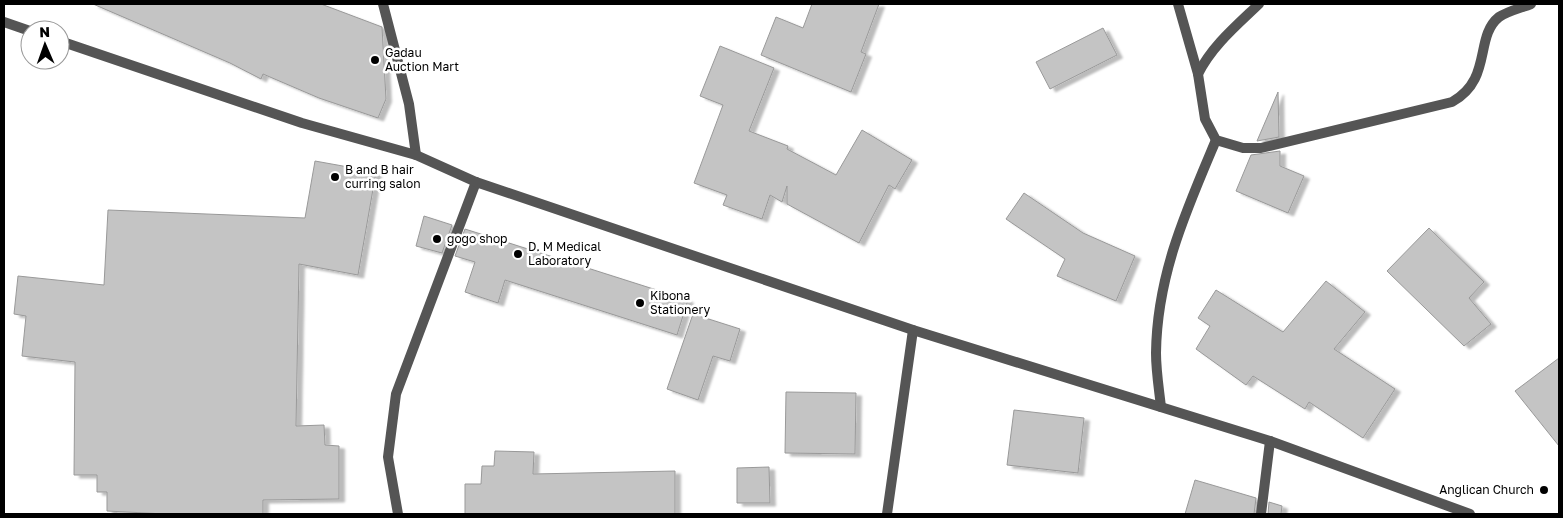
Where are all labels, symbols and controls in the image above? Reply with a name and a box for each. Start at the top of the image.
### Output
north arrow [20,20,70,70]
text: N [39,23,50,40]
place label: Gadau Auction Mart [385,45,459,74]
marker: Gadau Auction Mart [369,54,381,66]
place label: B and B hair curring salon [345,162,421,191]
marker: B and B hair curring salon [329,171,341,183]
place label: gogo shop [447,231,507,246]
marker: gogo shop [431,233,443,245]
place label: D. M Medical Laboratory [528,239,601,268]
marker: D. M Medical Laboratory [512,248,524,260]
place label: Kibona Stationery [650,288,710,317]
marker: Kibona Stationery [634,297,646,309]
place label: Anglican Church [1439,482,1534,497]
marker: Anglican Church [1538,484,1550,496]

